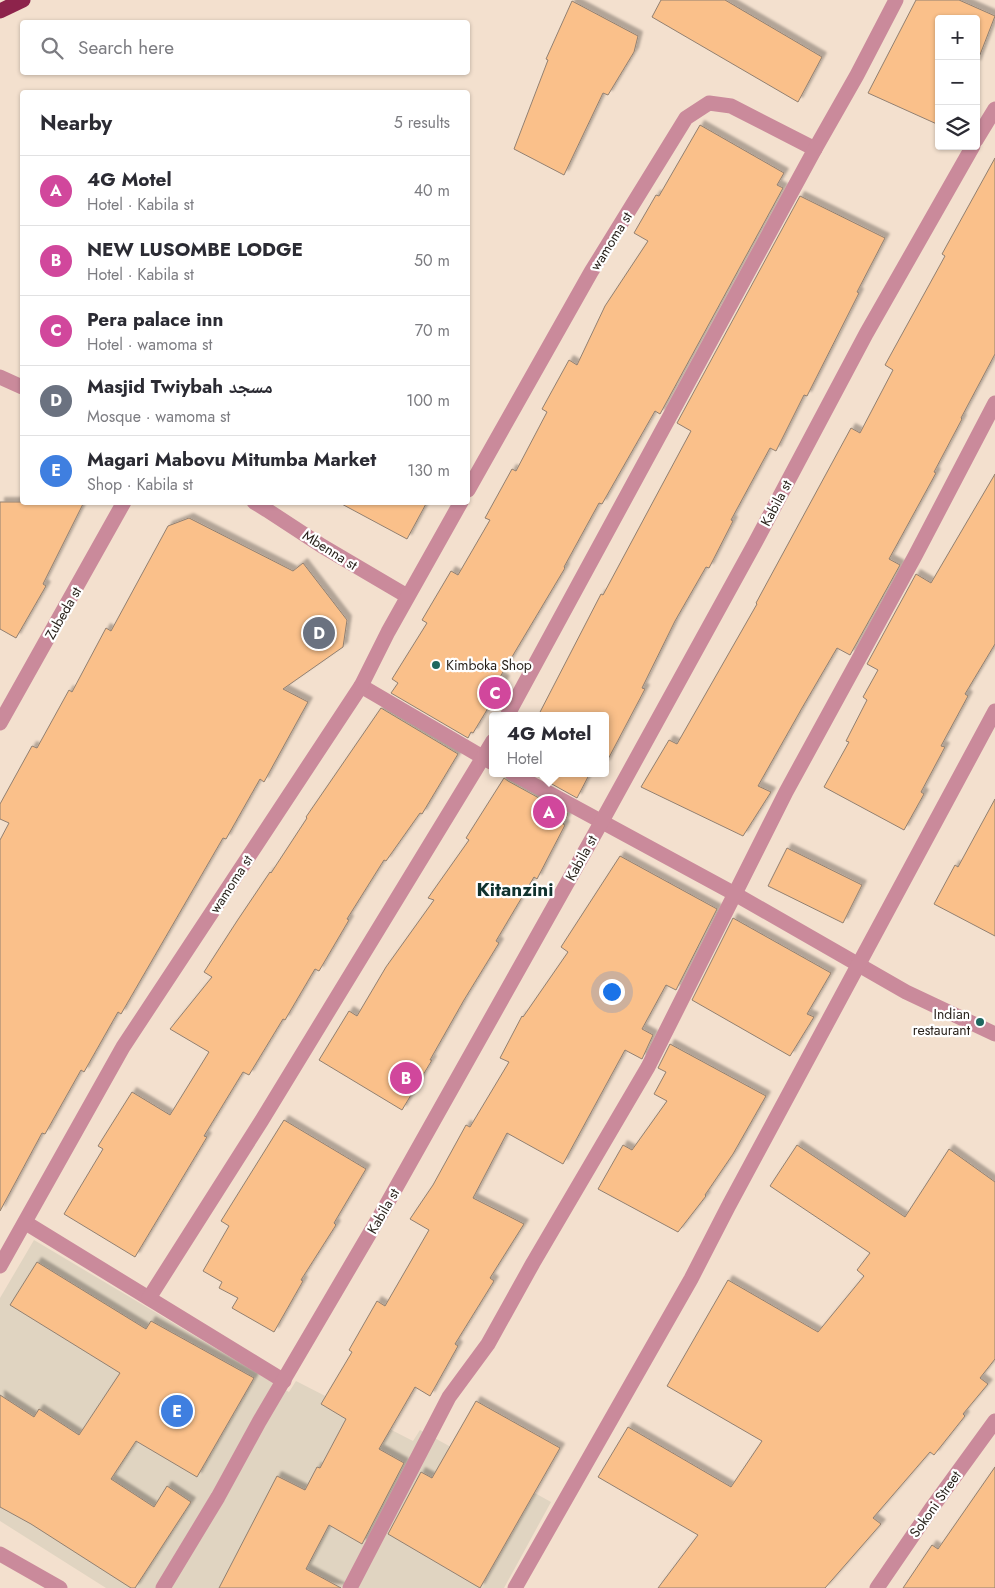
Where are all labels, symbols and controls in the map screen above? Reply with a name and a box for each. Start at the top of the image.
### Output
map controls [935,15,980,150]
button: + [935,15,980,60]
search box [20,20,470,75]
icon: search [38,34,66,62]
text: Search here [78,34,174,61]
button: − [935,60,980,105]
button: layers [935,105,980,150]
text: Nearby [40,108,112,138]
text: 5 results [394,111,450,134]
text: 4G Motel [87,166,172,193]
text: A [50,179,62,202]
text: 40 m [414,179,450,202]
text: Hotel · Kabila st [87,193,194,216]
street label: wamoma st [585,207,637,274]
text: NEW LUSOMBE LODGE [87,236,303,263]
text: B [51,249,61,272]
text: 50 m [414,249,450,272]
text: Hotel · Kabila st [87,263,194,286]
text: Pera palace inn [87,306,223,333]
text: C [50,319,62,342]
text: 70 m [415,319,450,342]
text: Hotel · wamoma st [87,333,212,356]
text: Masjid Twiybah مسجد [87,373,273,400]
text: D [50,389,62,412]
text: 100 m [406,389,450,412]
text: Mosque · wamoma st [87,405,230,428]
text: Magari Mabovu Mitumba Market [87,446,376,473]
text: E [51,459,61,482]
text: 130 m [407,459,450,482]
text: Shop · Kabila st [87,473,193,496]
street label: Kabila st [756,476,797,530]
street label: Mbenna st [299,525,362,575]
street label: Zubeda st [40,582,86,643]
pin: D [303,614,335,652]
place label: Kimboka Shop [446,655,532,675]
marker: Kimboka Shop [430,659,442,671]
pin: C [479,674,511,712]
popup [489,712,609,777]
text: 4G Motel [507,720,591,747]
text: Hotel [507,747,543,770]
pin: A [533,793,565,831]
street label: Kabila st [560,831,602,884]
street label: wamoma st [205,850,258,917]
district label: Kitanzini [476,876,554,903]
your location [599,979,625,1005]
place label: Indian restaurant [913,1004,971,1040]
marker: Indian restaurant [974,1016,986,1028]
pin: B [390,1059,422,1097]
street label: Kabila st [362,1184,404,1237]
pin: E [161,1392,193,1430]
street label: Sokoni Street [905,1466,966,1541]

